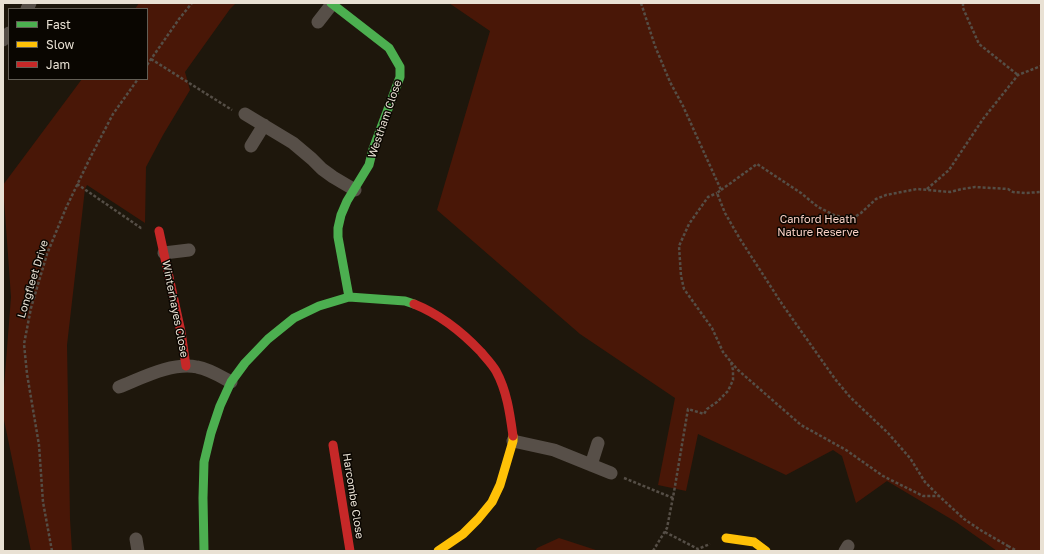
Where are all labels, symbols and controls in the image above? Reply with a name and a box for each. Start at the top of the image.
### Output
legend [8,8,148,80]
text: Fast [46,17,71,32]
text: Slow [46,37,74,52]
text: Jam [46,57,70,72]
street label: Westham Close [365,78,405,160]
park label: Canford Heath Nature Reserve [777,213,859,239]
street label: Longfleet Drive [15,238,51,320]
street label: Winterhayes Close [159,259,191,359]
street label: Harcombe Close [340,452,366,540]

